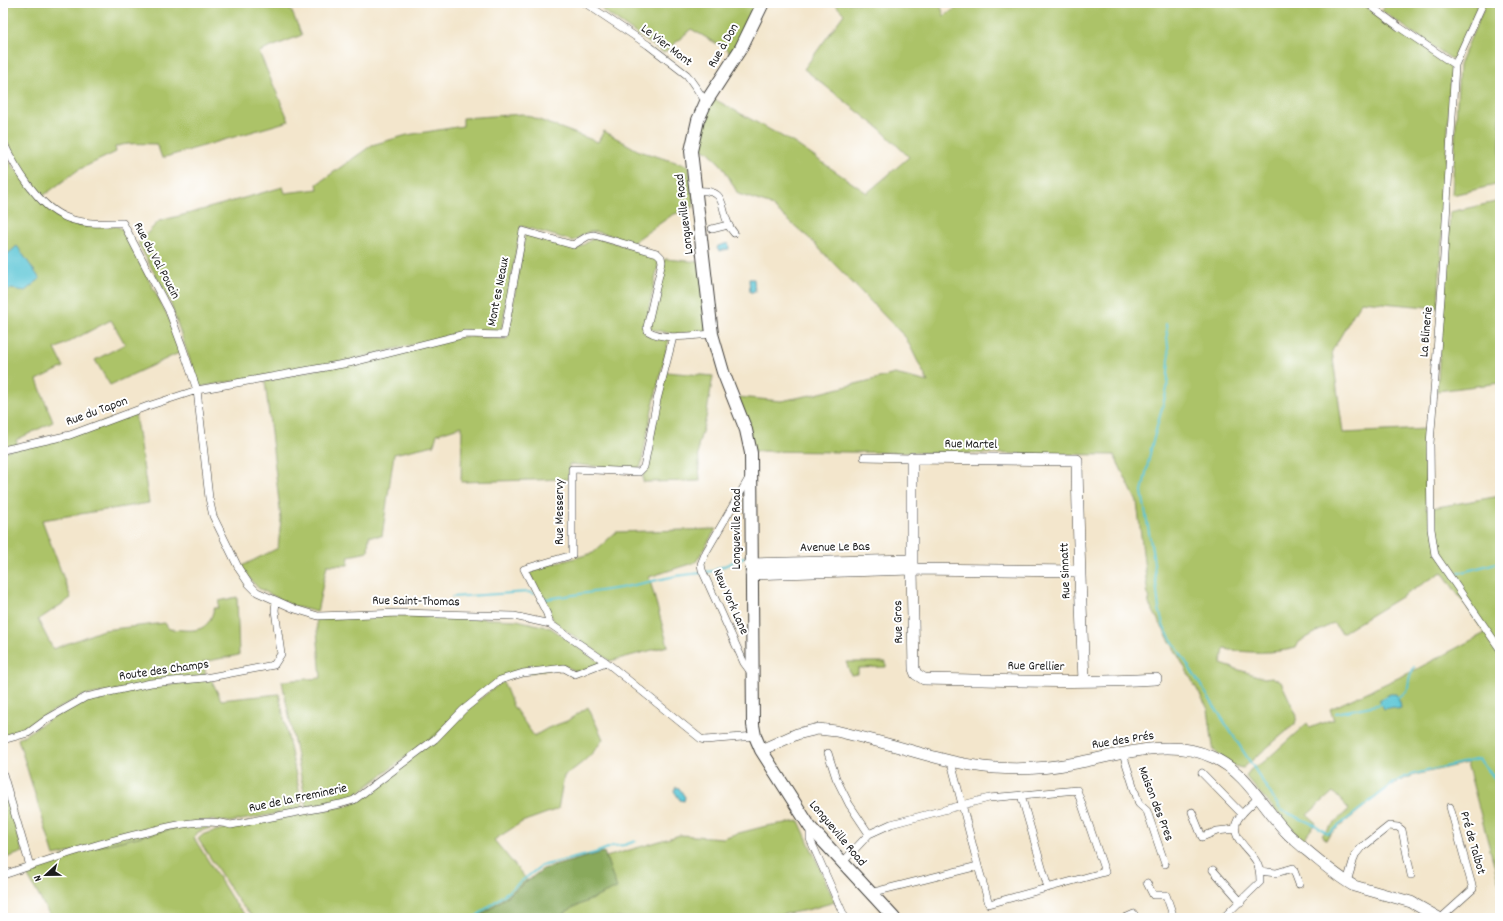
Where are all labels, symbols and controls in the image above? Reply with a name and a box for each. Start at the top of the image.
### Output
street label: Le Vier Mont [636,20,696,72]
street label: Rue à Don [704,20,744,72]
street label: Longueville Road [671,173,699,255]
street label: Rue du Val Poucin [128,219,184,303]
street label: Mont es Neaux [483,256,515,328]
street label: La Blinerie [1415,306,1439,358]
street label: Rue du Tapon [63,392,131,432]
street label: Rue Martel [944,435,998,455]
street label: Rue Messervy [551,478,570,545]
street label: Longueville Road [728,488,747,570]
street label: Avenue Le Bas [800,538,870,558]
street label: Rue Sinnatt [1056,542,1076,600]
street label: New York Lane [707,566,753,638]
street label: Rue Saint-Thomas [372,592,460,612]
street label: Rue Gros [889,600,909,644]
street label: Route des Champs [118,655,210,687]
street label: Rue Grellier [1007,657,1065,677]
street label: Rue des Prés [1091,727,1155,755]
street label: Maison des Pres [1132,764,1178,844]
street label: Rue de la Freminerie [247,779,349,819]
street label: Longueville Road [804,797,870,871]
street label: Pré de Talbot [1454,809,1490,877]
north arrow [26,855,66,895]
text: N [30,872,47,884]

